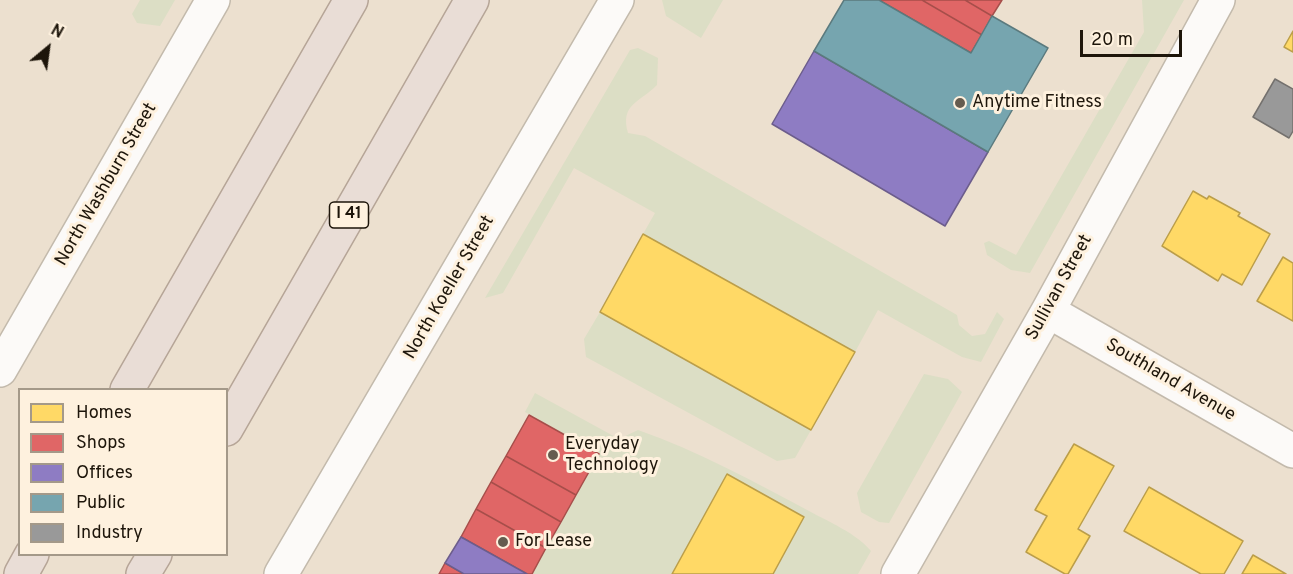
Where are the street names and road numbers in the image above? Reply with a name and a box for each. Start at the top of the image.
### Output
street label: North Washburn Street [51,100,163,270]
road number: I 41 [330,202,368,228]
street label: North Koeller Street [400,212,500,364]
street label: Sullivan Street [1022,231,1098,345]
street label: Southland Avenue [1101,335,1239,427]

